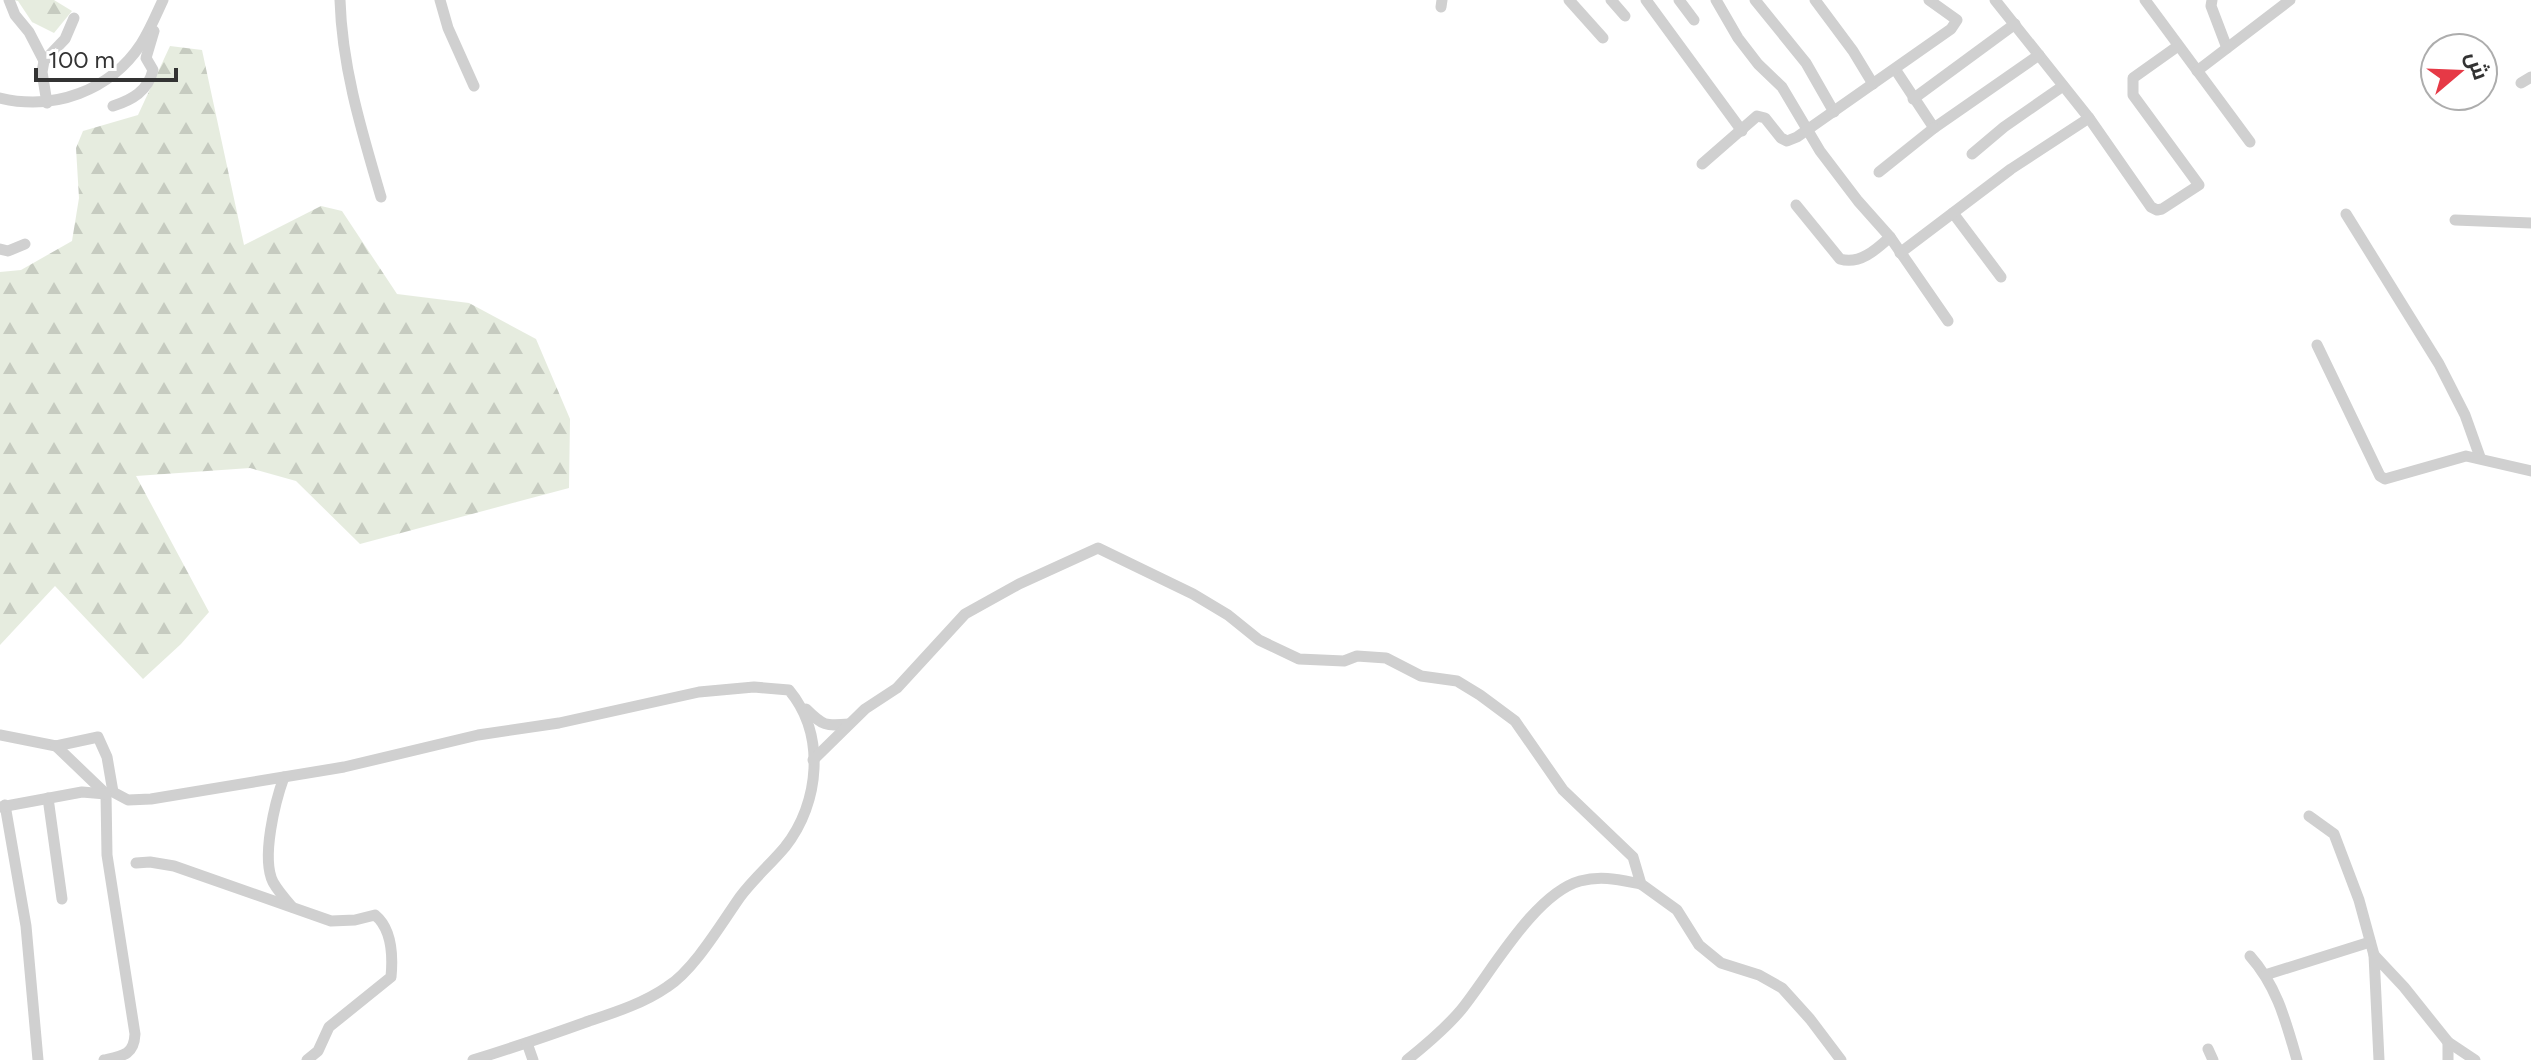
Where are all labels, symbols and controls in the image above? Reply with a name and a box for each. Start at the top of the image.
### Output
scale bar [36,32,176,82]
north arrow [2419,32,2499,112]
text: 100 m [48,45,115,74]
text: ش [2460,48,2495,83]

